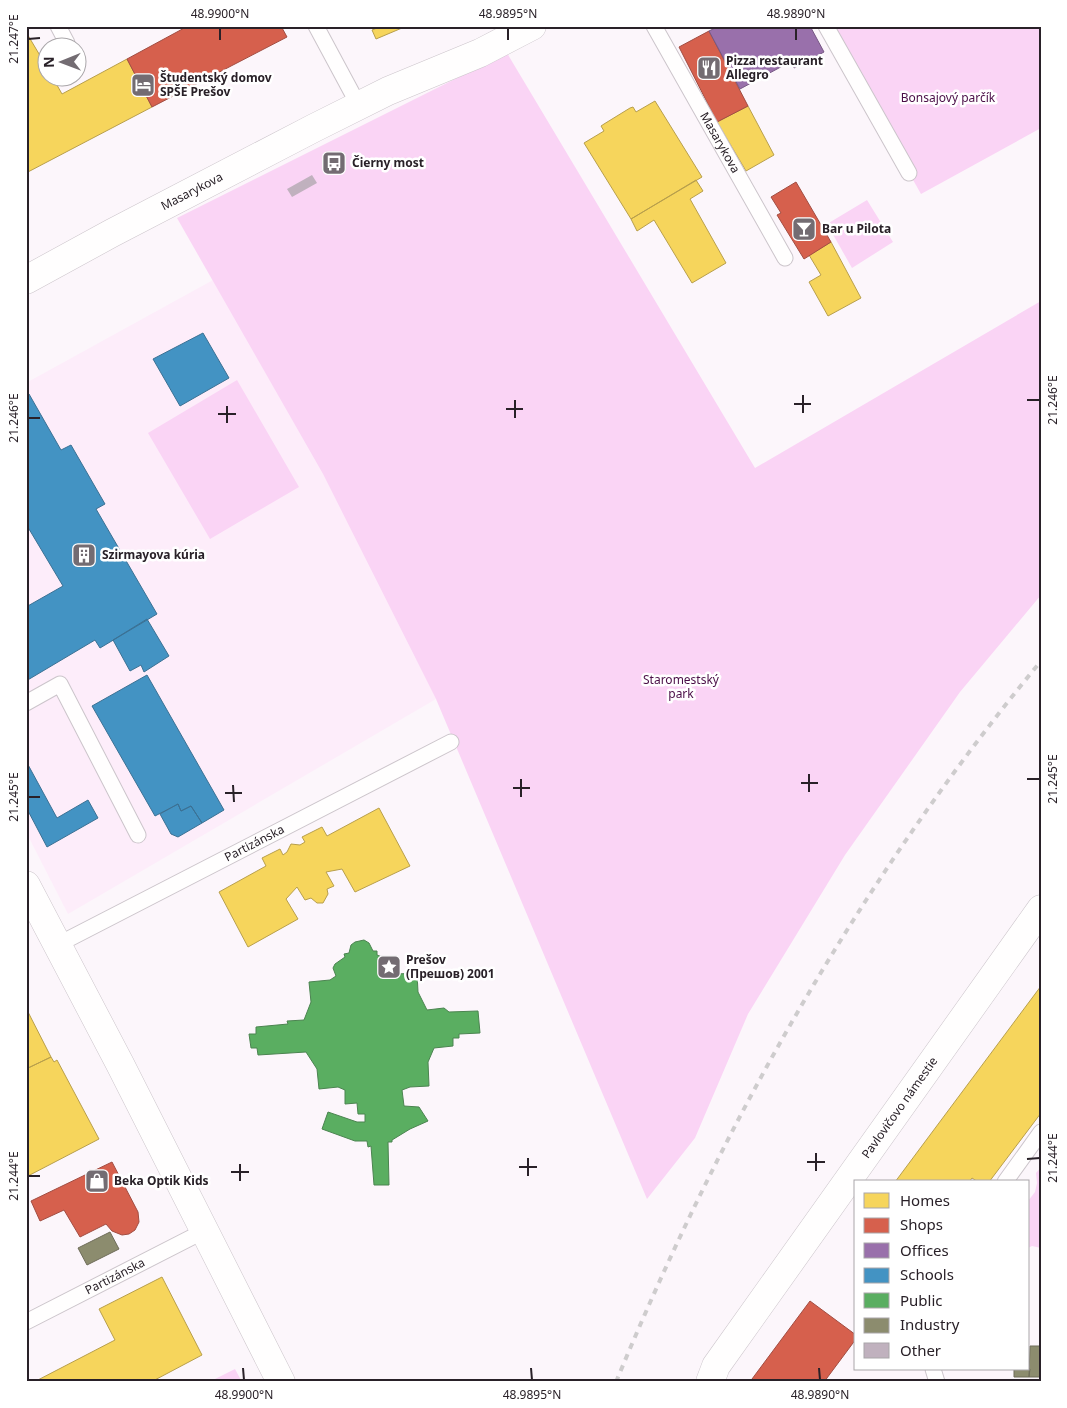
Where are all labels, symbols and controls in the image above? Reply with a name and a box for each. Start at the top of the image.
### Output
text: 48.9900°N [191,5,249,22]
text: 48.9895°N [479,5,537,22]
text: 48.9890°N [767,5,825,22]
text: 21.247°E [5,14,22,64]
north arrow [38,38,88,88]
place label: Pizza restaurant Allegro [726,52,823,83]
restaurant icon: Pizza restaurant Allegro [696,55,722,81]
text: N [39,56,58,68]
place label: Študentský domov SPŠE Prešov [160,69,272,100]
hotel icon: Študentský domov SPŠE Prešov [130,72,156,98]
park label: Bonsajový parčík [901,89,996,106]
street label: Masarykova [696,109,744,176]
bus stop icon: Čierny most [321,150,347,176]
place label: Čierny most [352,154,424,171]
street label: Masarykova [158,168,225,214]
bar icon: Bar u Pilota [791,216,817,242]
place label: Bar u Pilota [822,220,891,237]
text: 21.246°E [1044,375,1061,425]
text: 21.246°E [5,393,22,443]
building icon: Szirmayova kúria [71,542,97,568]
place label: Szirmayova kúria [102,546,205,563]
park label: Staromestský park [643,671,720,702]
text: 21.245°E [1044,754,1061,804]
text: 21.245°E [5,772,22,822]
street label: Partizánska [221,820,287,865]
place label: Prešov (Прешов) 2001 [406,951,495,982]
place icon: Prešov (Прешов) 2001 [376,954,402,980]
street label: Pavlovičovo námestie [857,1053,941,1162]
text: 21.244°E [1044,1133,1061,1183]
text: 21.244°E [5,1151,22,1201]
shop icon: Beka Optik Kids [84,1168,110,1194]
place label: Beka Optik Kids [114,1172,209,1189]
legend [854,1180,1030,1370]
text: Homes [900,1190,950,1210]
text: Shops [900,1214,943,1234]
text: Offices [900,1240,949,1260]
street label: Partizánska [82,1254,148,1298]
text: Schools [900,1264,954,1284]
text: Public [900,1290,943,1310]
text: Industry [900,1314,960,1334]
text: Other [900,1340,941,1360]
text: 48.9900°N [215,1386,273,1403]
text: 48.9895°N [503,1386,561,1403]
text: 48.9890°N [791,1386,849,1403]

